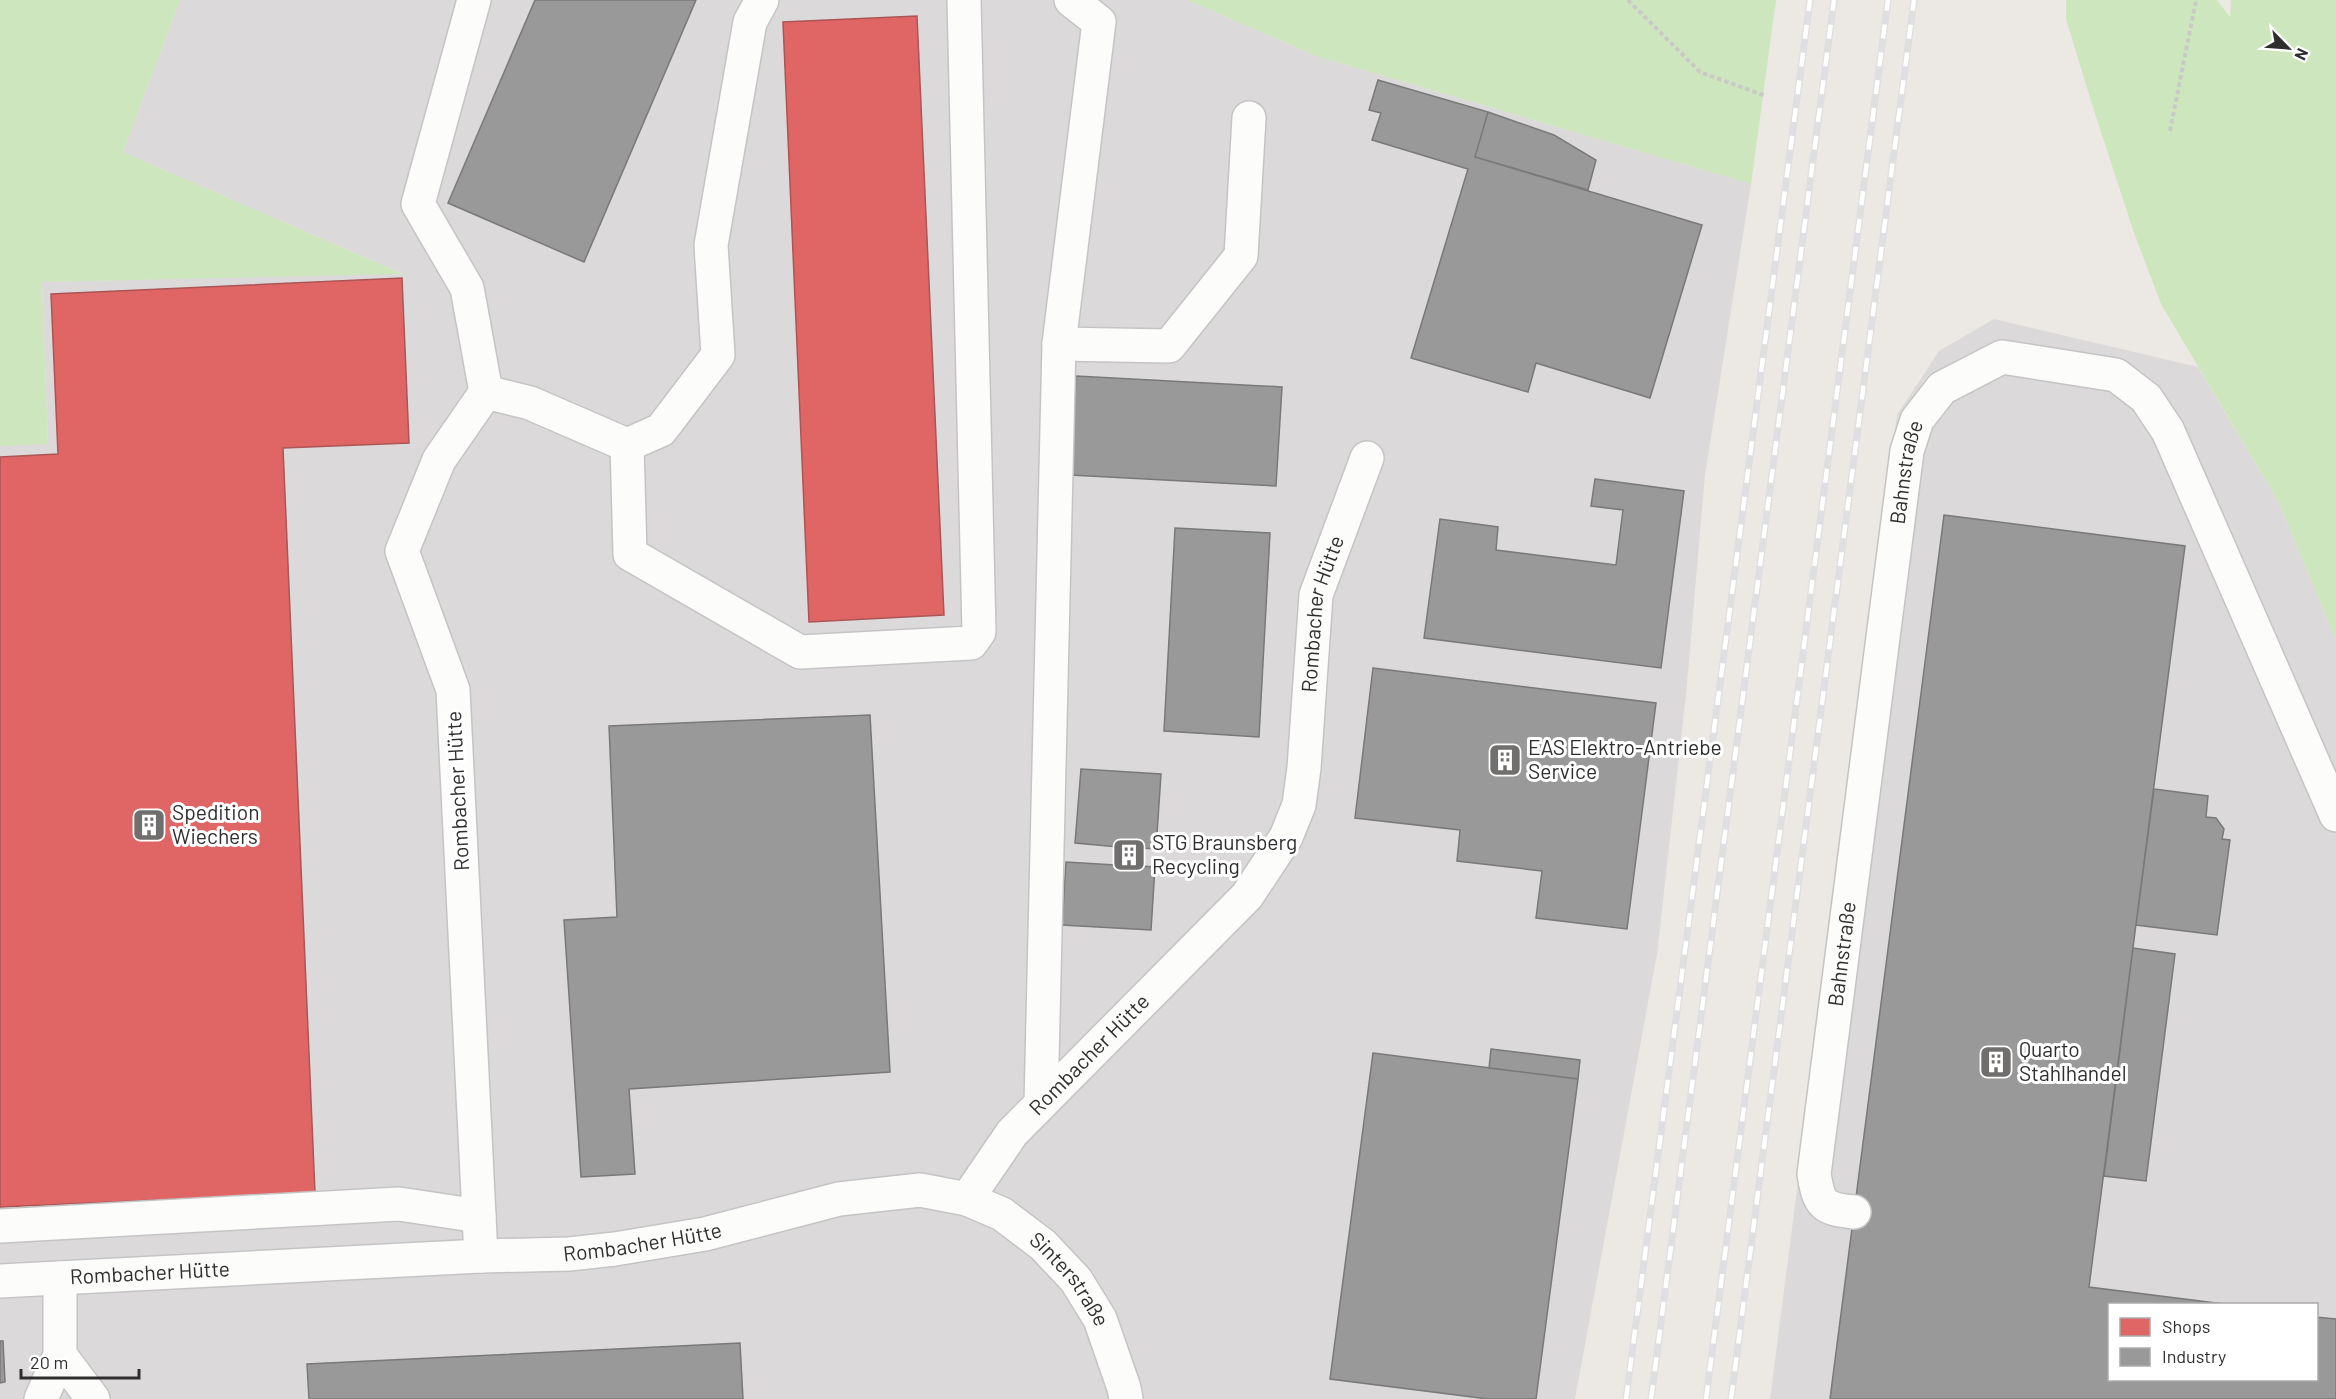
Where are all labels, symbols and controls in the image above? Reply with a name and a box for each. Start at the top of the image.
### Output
north arrow [2258,18,2318,78]
text: N [2291,46,2313,63]
street label: Bahnstraße [1884,417,1927,526]
street label: Rombacher Hütte [1295,532,1348,693]
street label: Rombacher Hütte [440,710,473,872]
place label: EAS Elektro-Antriebe Service [1528,734,1722,783]
building icon: EAS Elektro-Antriebe Service [1487,742,1523,778]
place label: Spedition Wiechers [172,799,260,848]
building icon: Spedition Wiechers [131,807,167,843]
place label: STG Braunsberg Recycling [1152,829,1297,878]
building icon: STG Braunsberg Recycling [1111,837,1147,873]
street label: Bahnstraße [1822,900,1860,1008]
street label: Rombacher Hütte [1023,988,1154,1119]
place label: Quarto Stahlhandel [2019,1036,2127,1085]
building icon: Quarto Stahlhandel [1978,1044,2014,1080]
street label: Rombacher Hütte [562,1216,724,1266]
street label: Sinterstraße [1026,1226,1115,1329]
street label: Rombacher Hütte [69,1255,230,1288]
legend [2108,1303,2318,1381]
text: Shops [2162,1315,2211,1337]
scale bar [21,1342,140,1380]
text: Industry [2162,1345,2226,1367]
text: 20 m [30,1351,68,1373]

